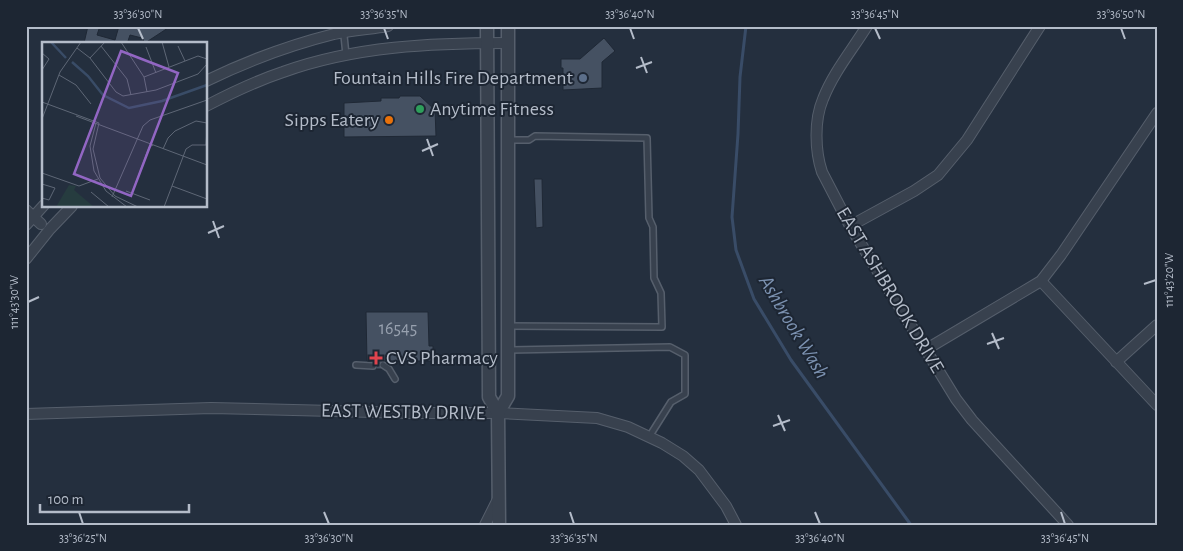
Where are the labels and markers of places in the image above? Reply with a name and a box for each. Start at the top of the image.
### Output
place label: Fountain Hills Fire Department [333,68,574,88]
marker: Fountain Hills Fire Department [577,72,589,84]
place label: Anytime Fitness [430,99,554,119]
marker: Anytime Fitness [414,103,426,115]
place label: Sipps Eatery [285,110,379,130]
marker: Sipps Eatery [383,114,395,126]
place label: CVS Pharmacy [386,348,498,368]
marker: CVS Pharmacy [370,352,382,364]

